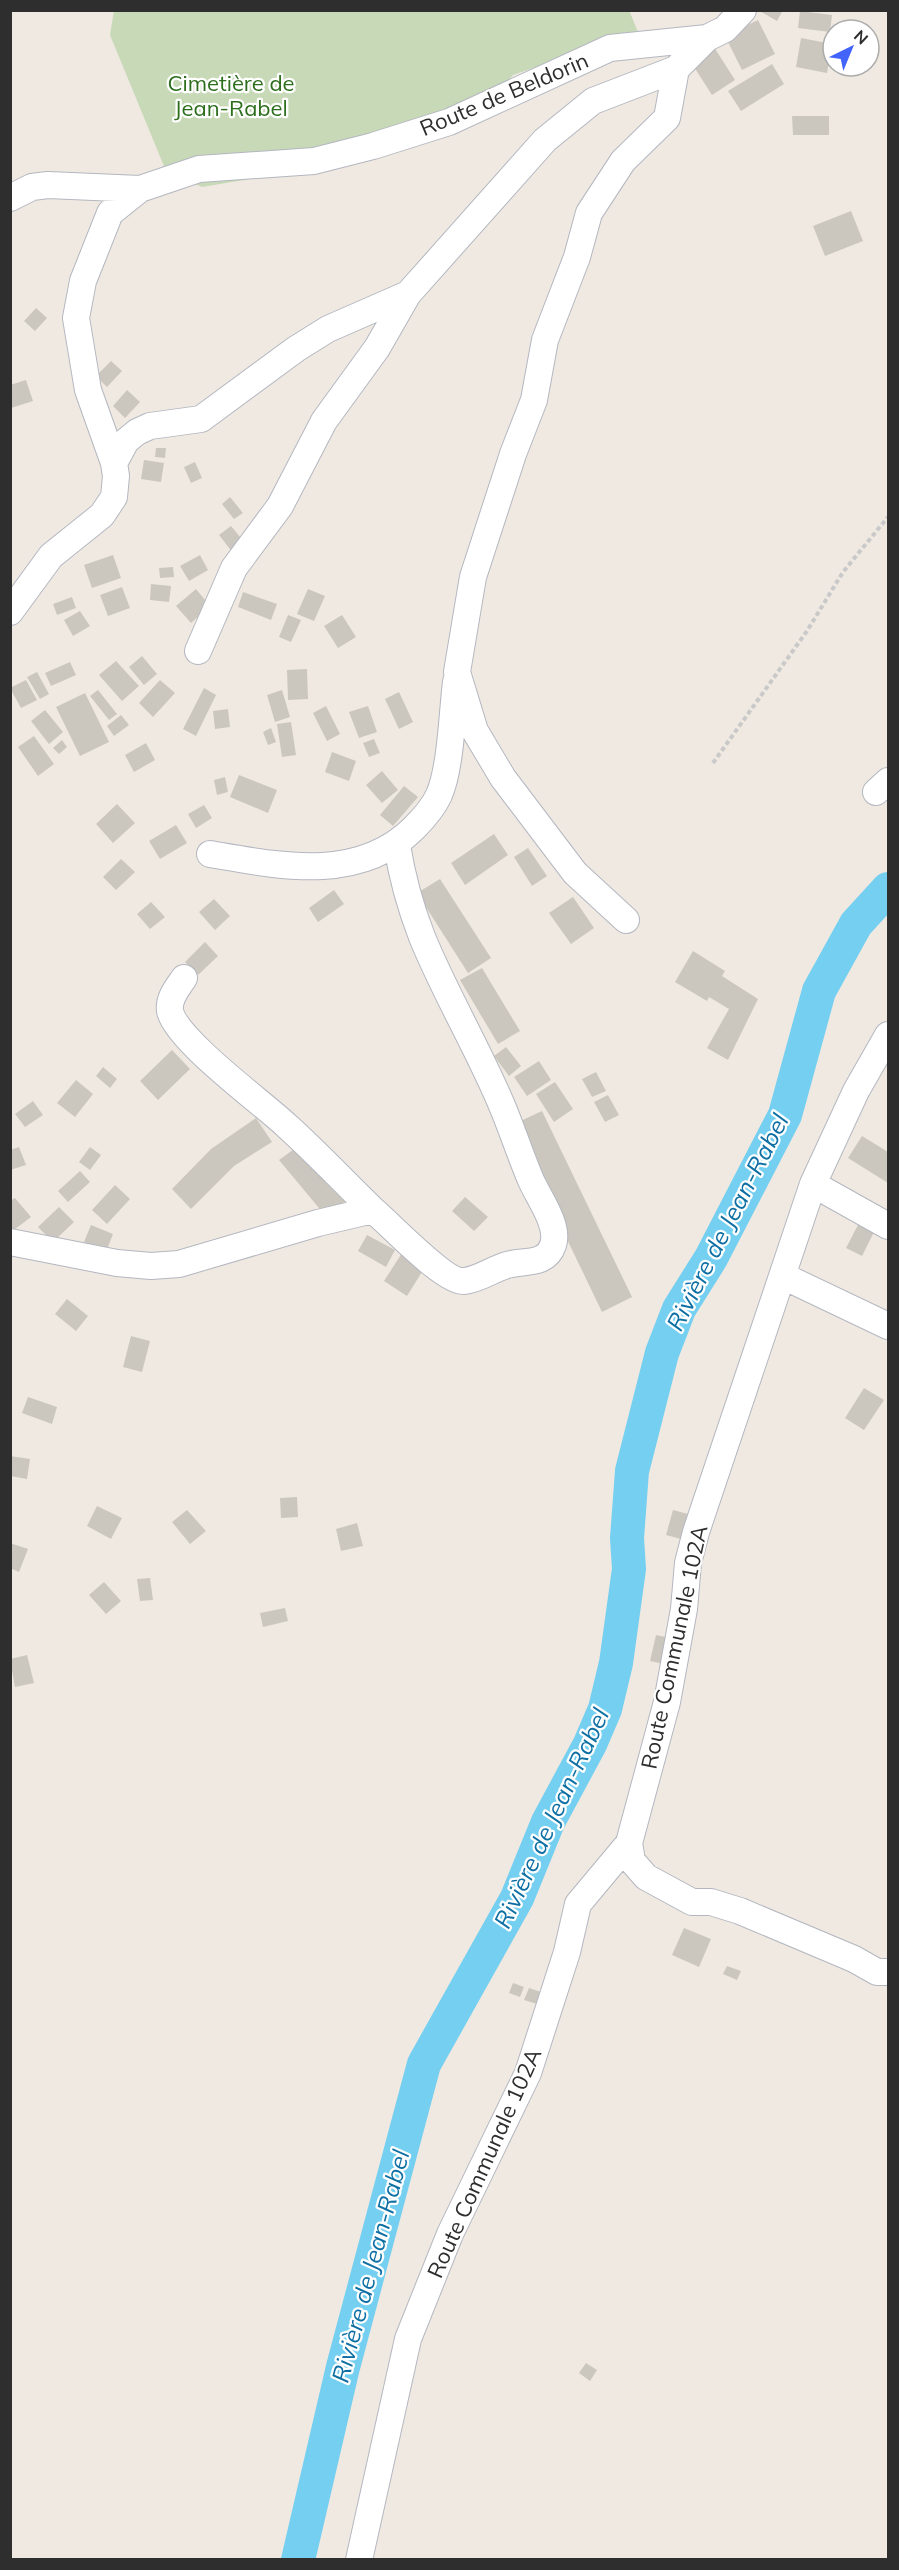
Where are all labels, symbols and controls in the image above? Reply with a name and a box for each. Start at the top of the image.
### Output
north arrow [821,18,881,78]
text: N [850,26,872,48]
street label: Route de Beldorin [415,46,593,142]
park label: Cimetière de Jean-Rabel [167,69,295,122]
water label: Rivière de Jean-Rabel [659,1108,795,1335]
street label: Route Communale 102A [634,1523,714,1771]
water label: Rivière de Jean-Rabel [487,1703,615,1933]
street label: Route Communale 102A [421,2044,547,2282]
water label: Rivière de Jean-Rabel [325,2146,416,2385]

